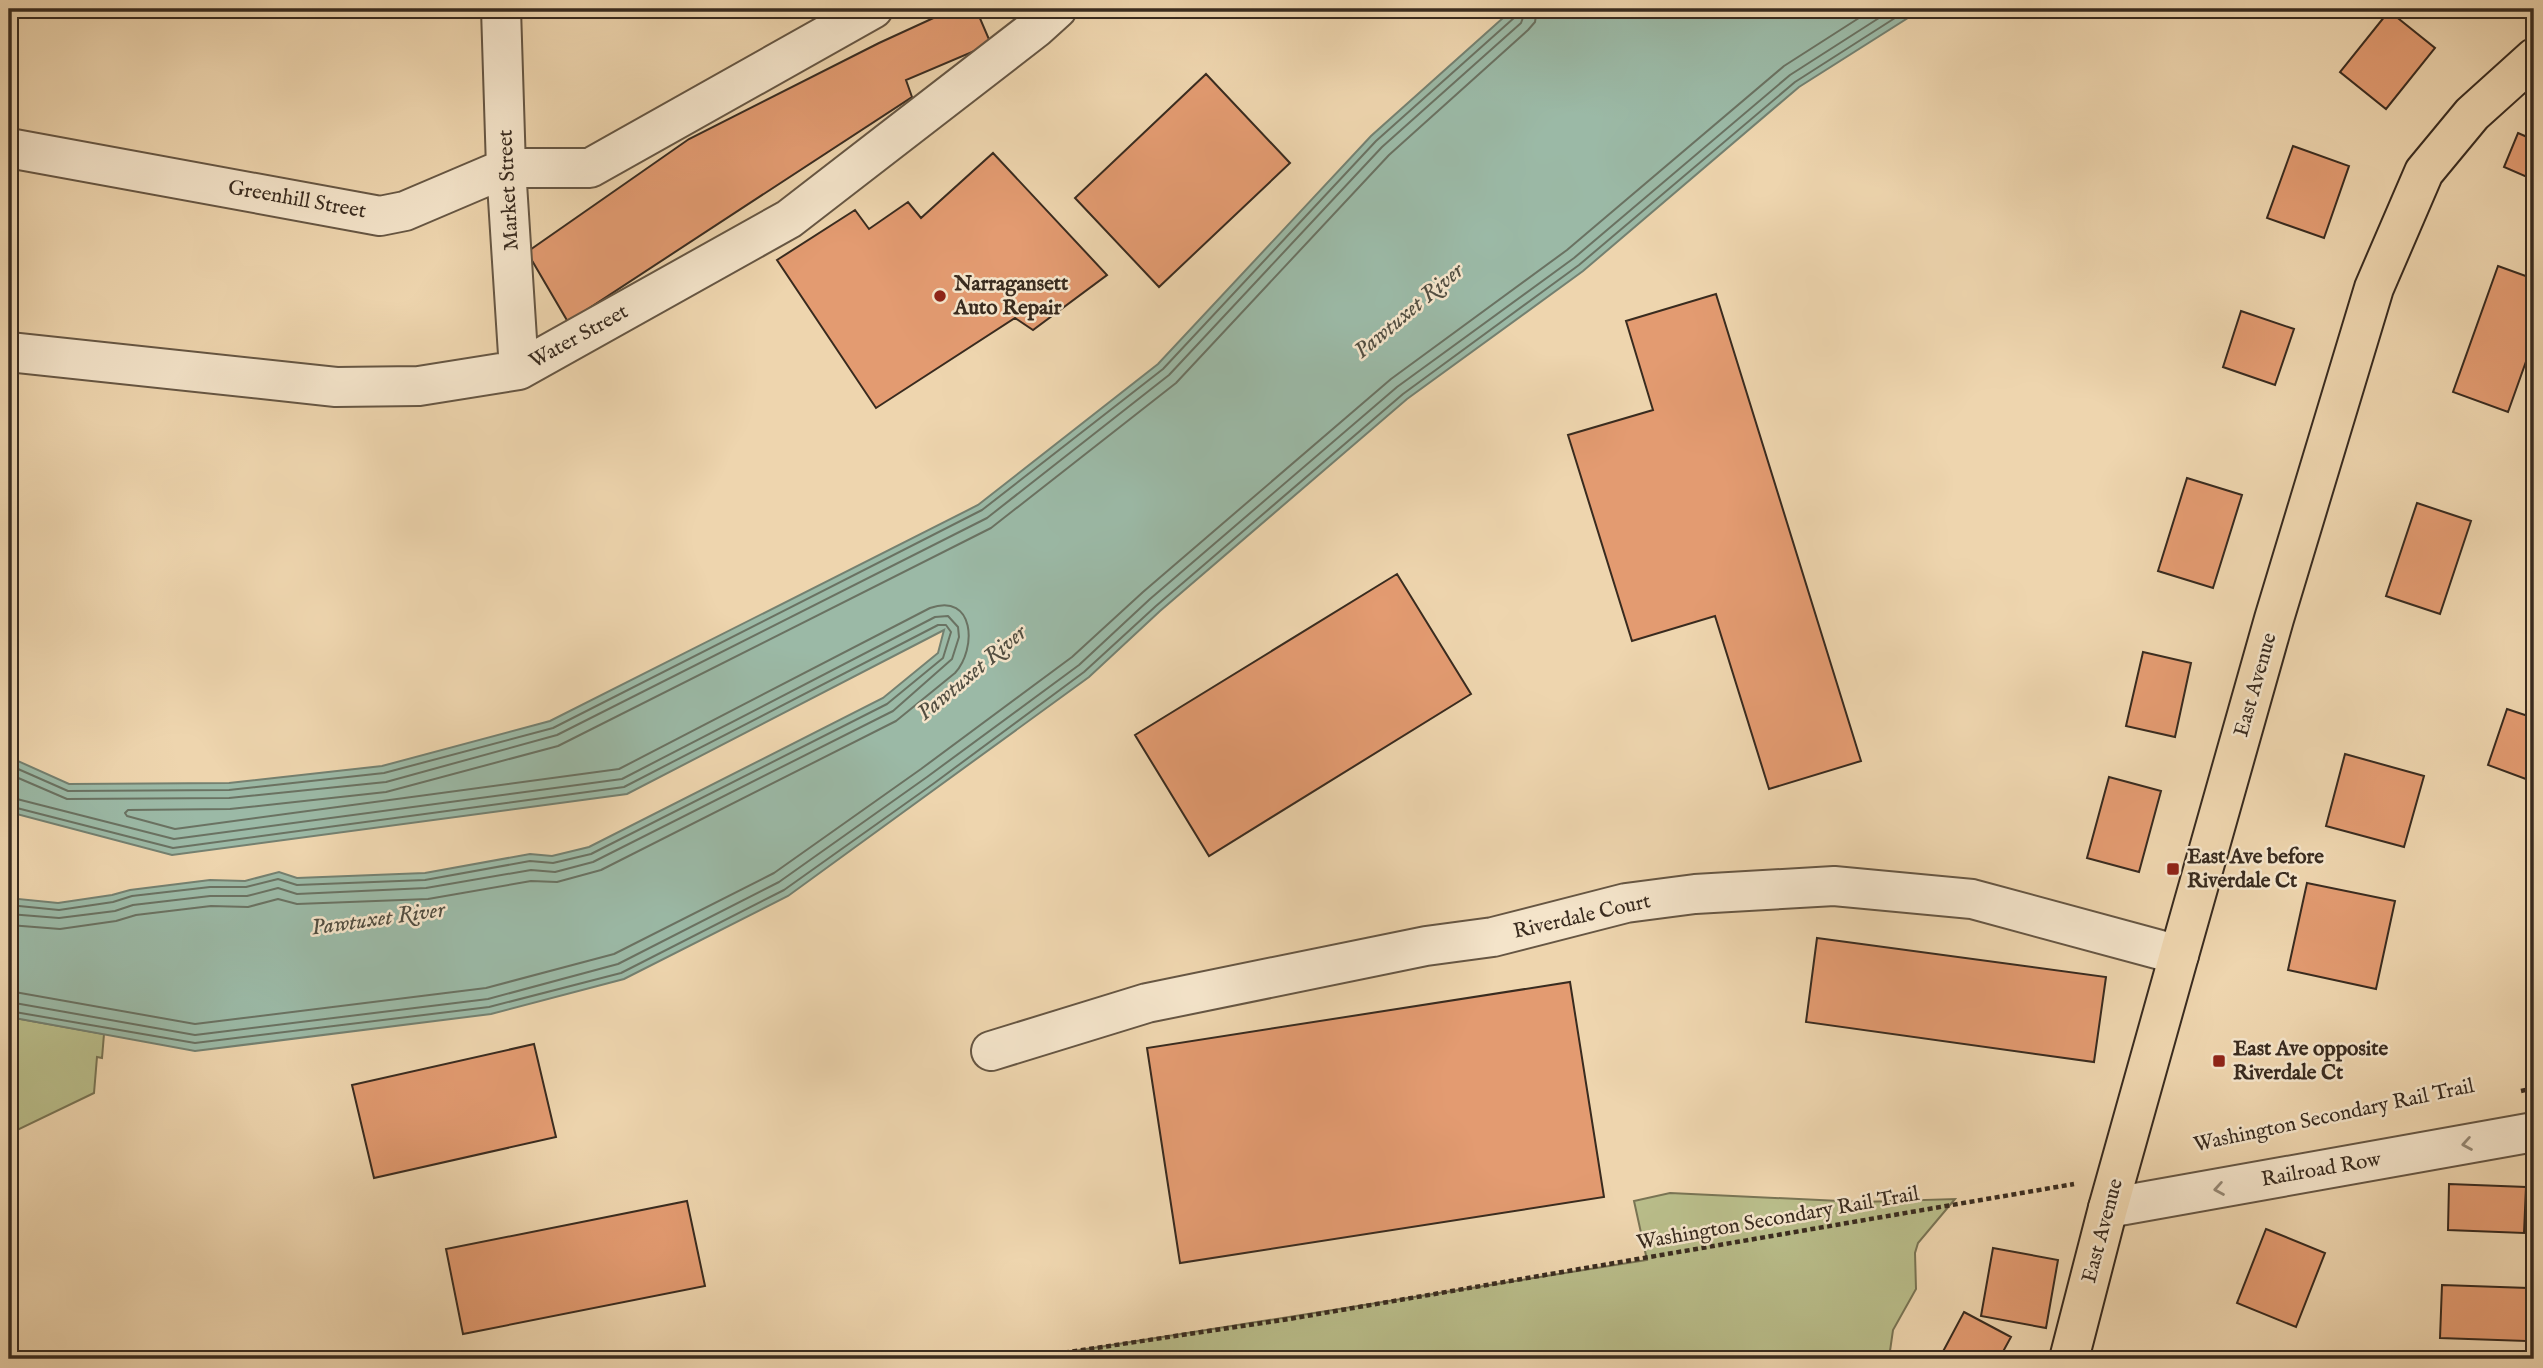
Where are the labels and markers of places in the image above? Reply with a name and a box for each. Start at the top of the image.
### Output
place label: Narragansett Auto Repair [953,271,1069,322]
marker: Narragansett Auto Repair [932,288,948,304]
place label: East Ave before Riverdale Ct [2187,844,2324,895]
marker: East Ave before Riverdale Ct [2165,861,2181,877]
place label: East Ave opposite Riverdale Ct [2233,1036,2389,1087]
marker: East Ave opposite Riverdale Ct [2211,1053,2227,1069]

